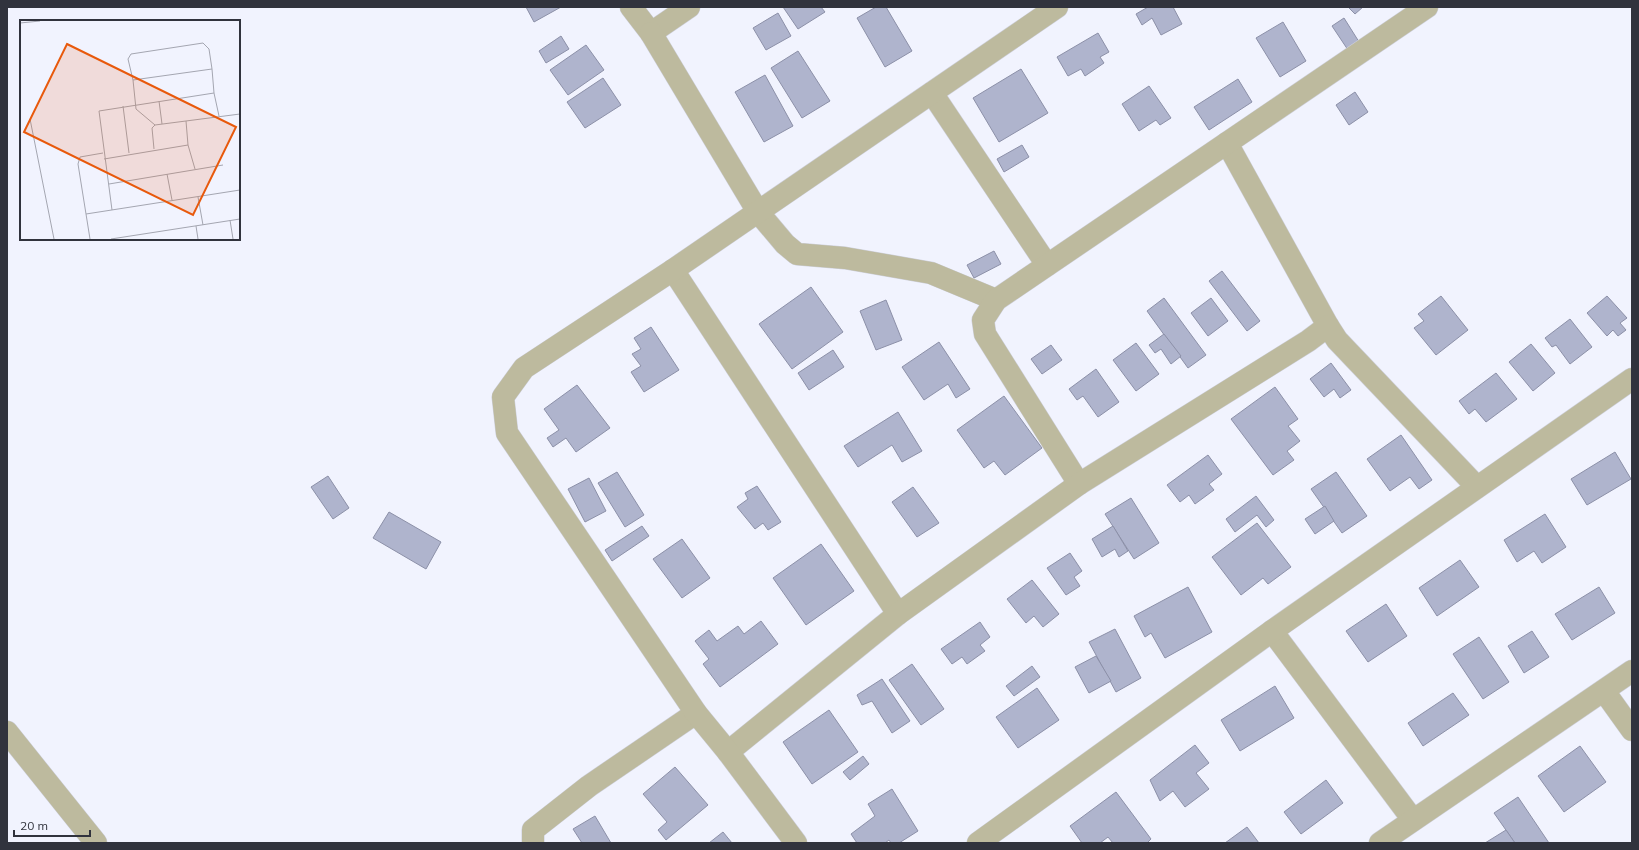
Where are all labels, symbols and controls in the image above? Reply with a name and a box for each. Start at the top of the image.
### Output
inset map [20,20,240,240]
scale bar [14,812,90,838]
text: 20 m [20,818,48,833]

